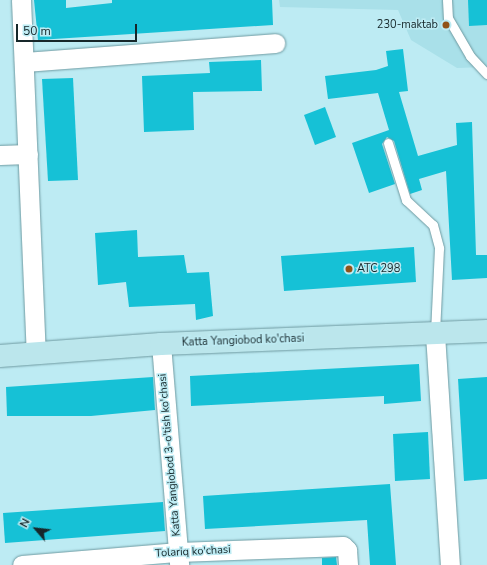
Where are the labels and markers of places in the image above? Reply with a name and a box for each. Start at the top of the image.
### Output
place label: 230-maktab [377,18,438,32]
marker: 230-maktab [441,20,451,30]
place label: АТС 298 [357,262,400,276]
marker: АТС 298 [344,264,354,274]

